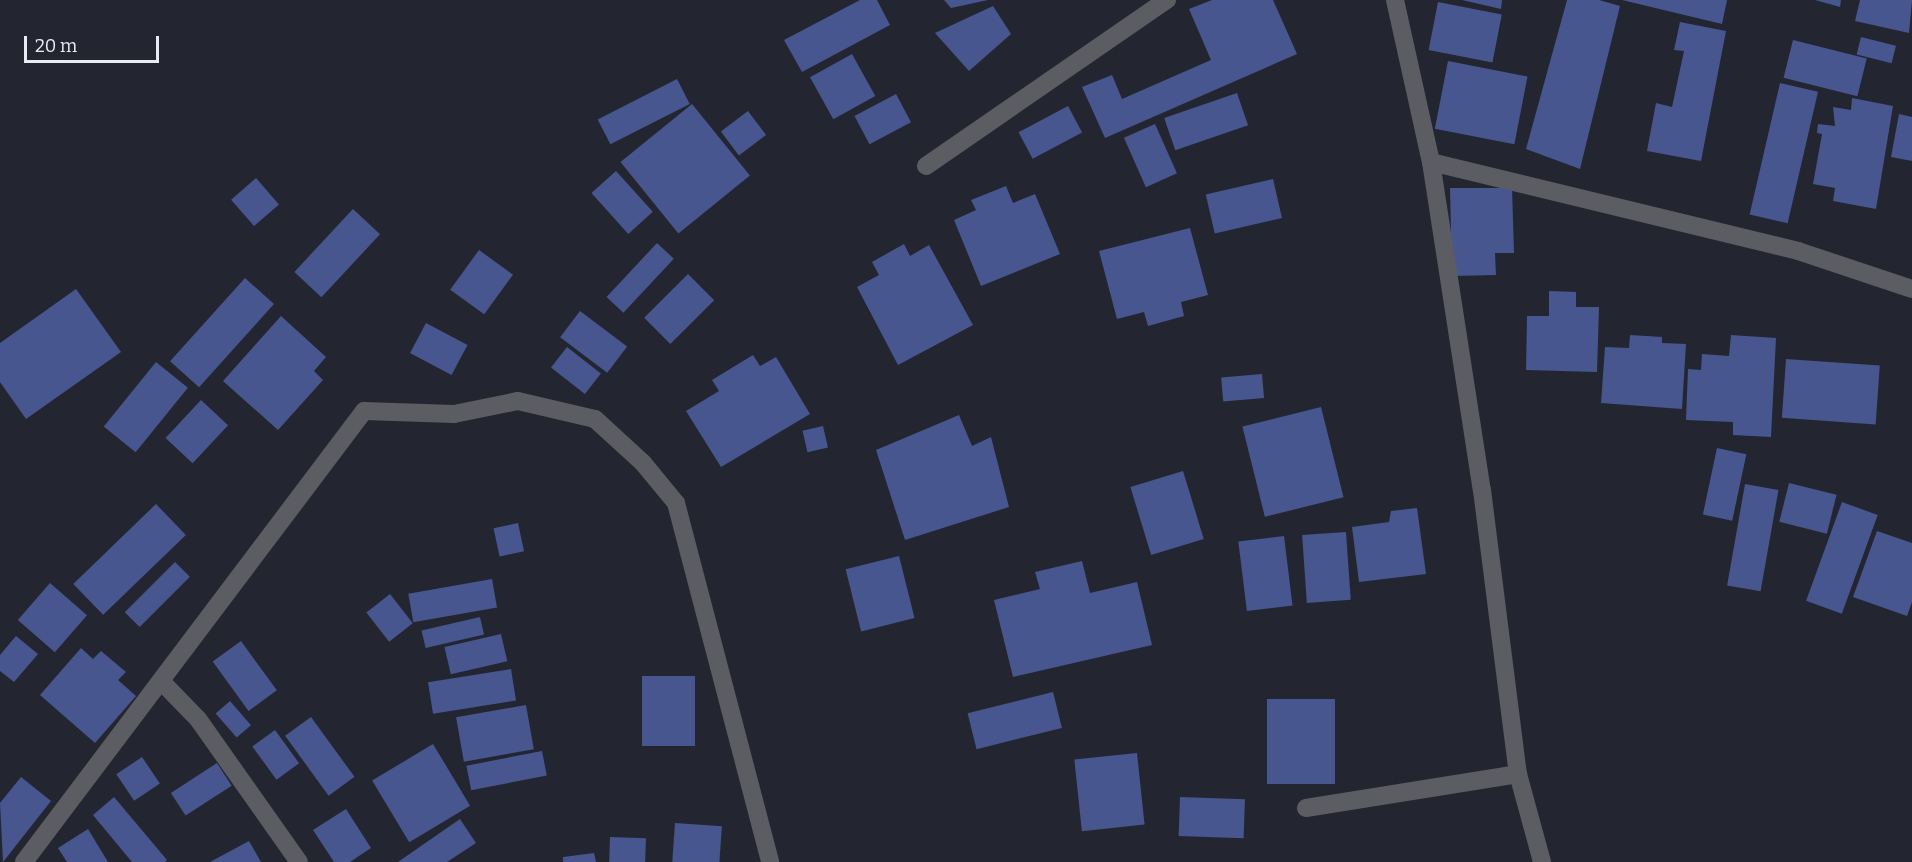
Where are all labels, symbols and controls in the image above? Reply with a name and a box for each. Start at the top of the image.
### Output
scale bar [27,24,162,62]
text: 20 m [35,35,77,57]

